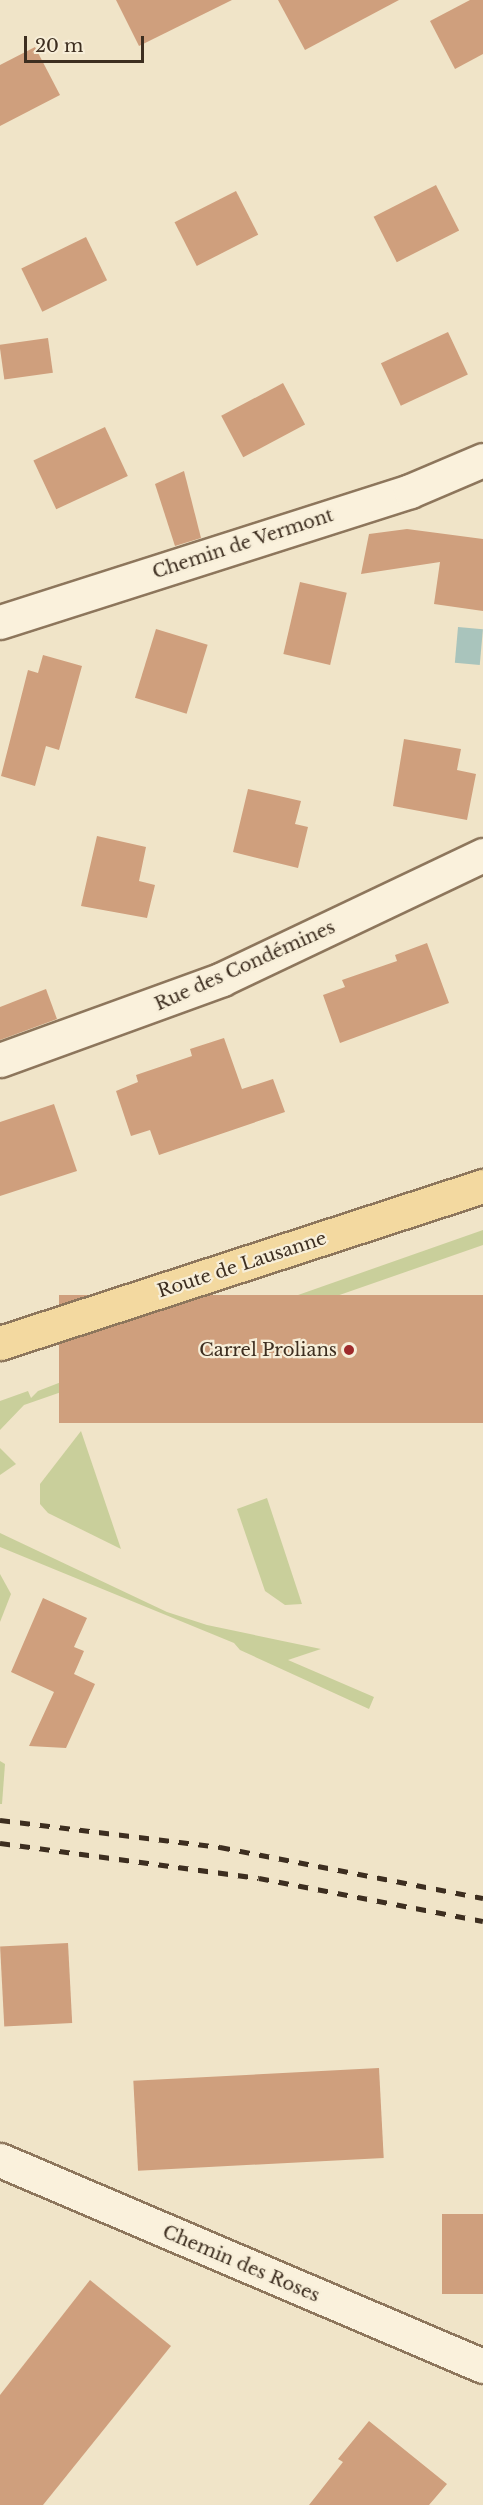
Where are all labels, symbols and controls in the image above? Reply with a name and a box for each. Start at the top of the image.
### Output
scale bar [27,24,147,62]
text: 20 m [35,35,83,57]
street label: Chemin de Vermont [150,504,336,584]
street label: Rue des Condémines [152,916,338,1016]
street label: Route de Lausanne [155,1228,329,1302]
place label: Carrel Prolians [199,1339,337,1361]
marker: Carrel Prolians [342,1343,356,1357]
street label: Chemin des Roses [159,2221,323,2307]

